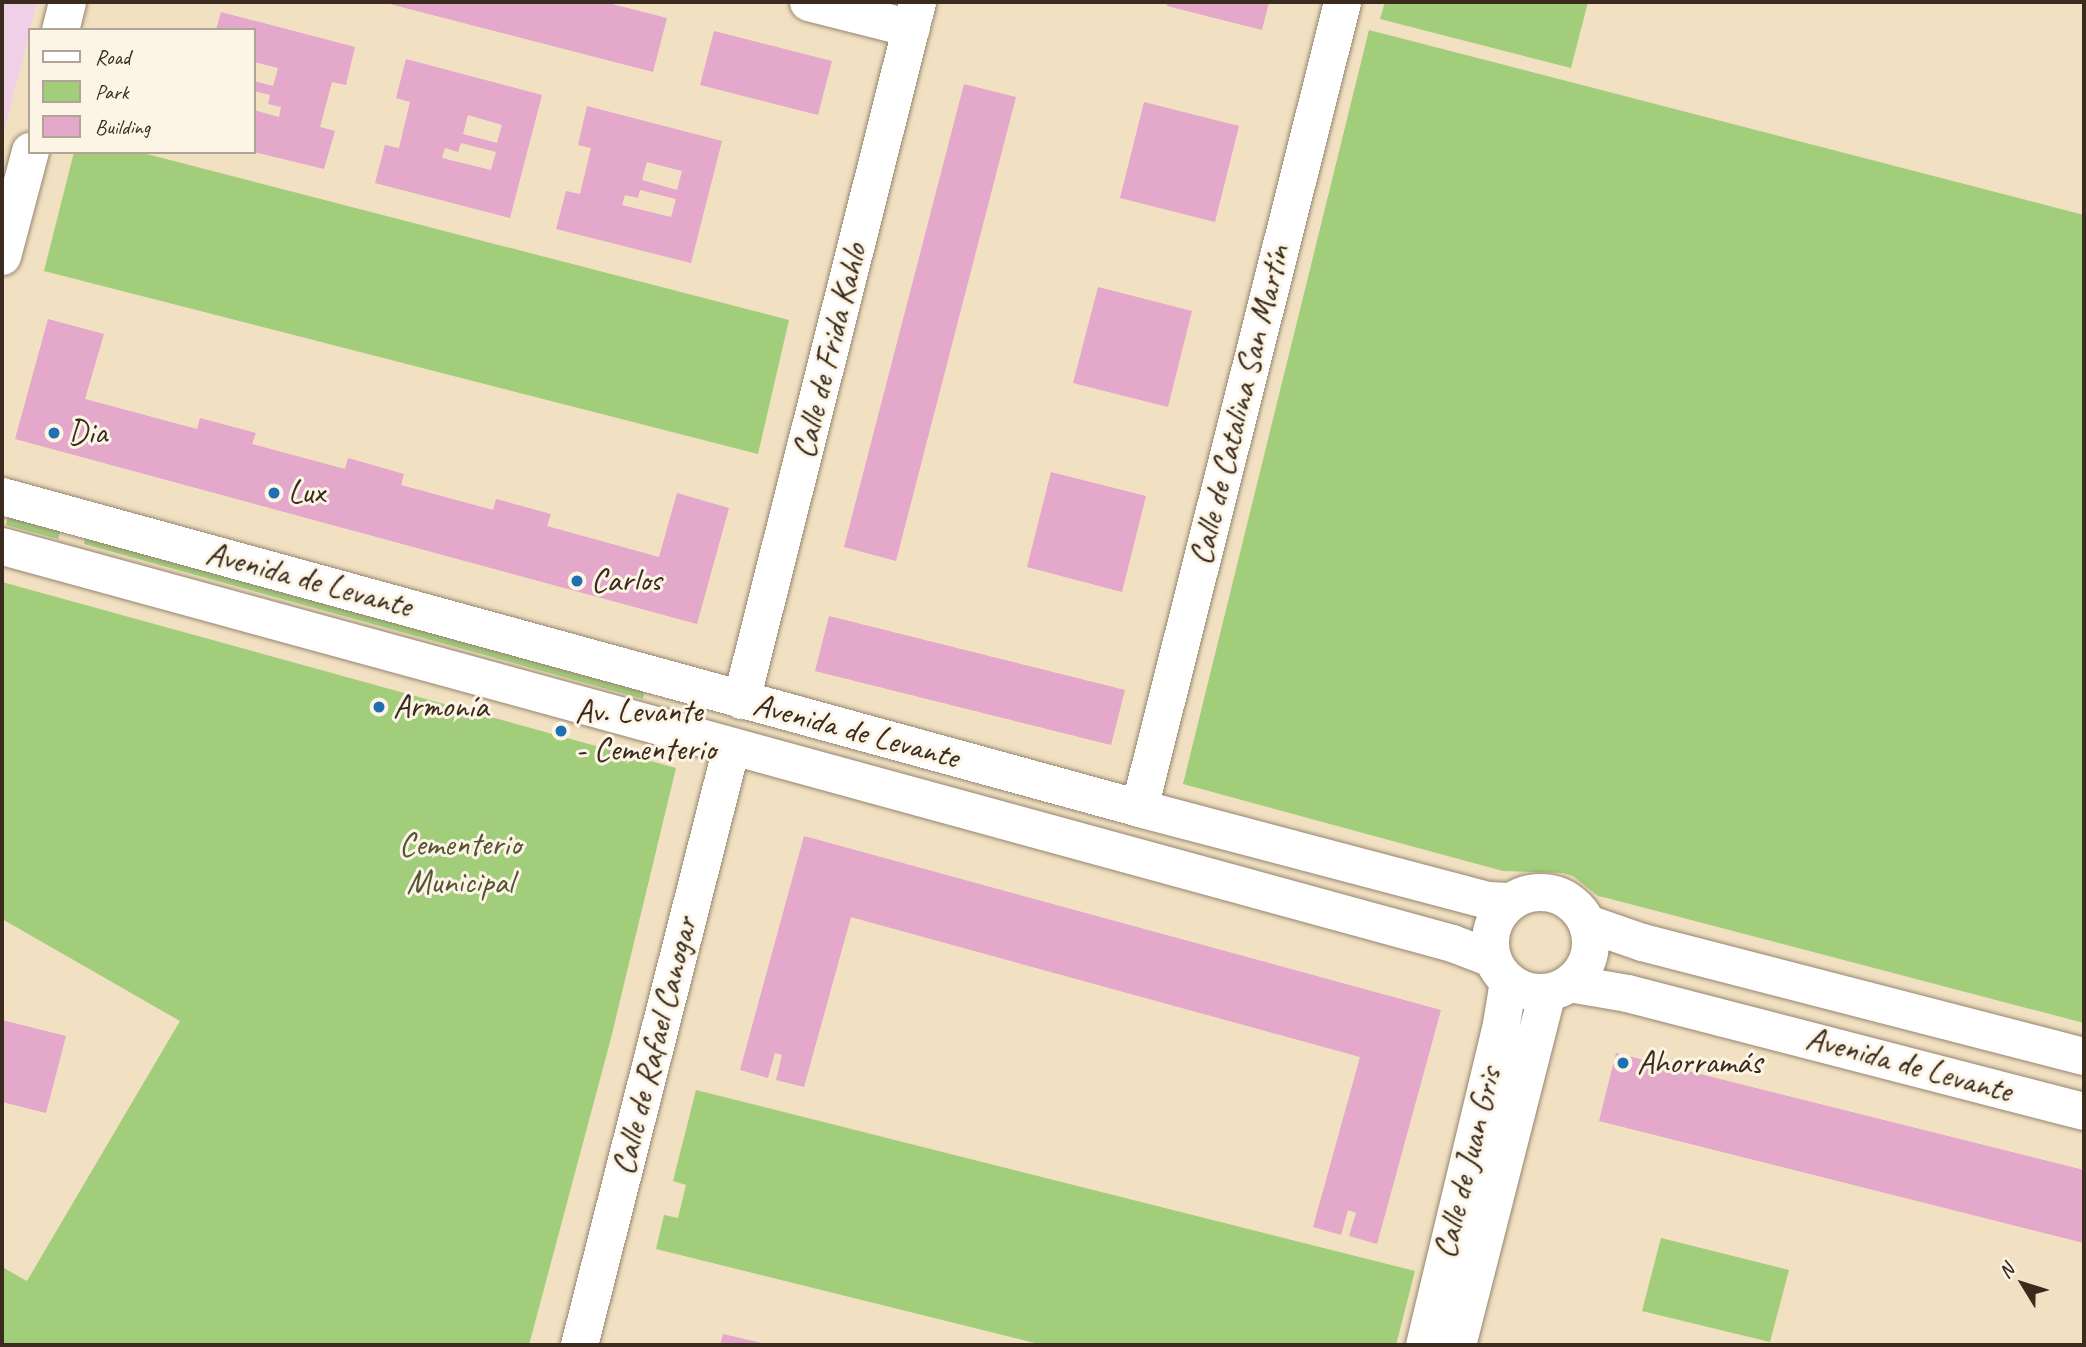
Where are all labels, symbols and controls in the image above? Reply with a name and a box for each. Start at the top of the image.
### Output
legend [28,28,256,154]
text: Road [95,44,130,70]
text: Park [95,79,128,105]
text: Building [95,114,150,140]
street label: Calle de Frida Kahlo [784,239,876,463]
street label: Calle de Catalina San Martín [1181,240,1299,570]
place label: Dia [68,413,107,453]
marker: Dia [46,425,62,441]
place label: Lux [288,473,325,513]
marker: Lux [266,485,282,501]
street label: Avenida de Levante [202,534,416,626]
place label: Carlos [591,561,661,601]
marker: Carlos [569,573,585,589]
street label: Avenida de Levante [749,685,963,777]
place label: Armonía [393,687,488,727]
place label: Av. Levante - Cementerio [575,692,716,770]
marker: Armonía [371,699,387,715]
marker: Av. Levante - Cementerio [553,723,569,739]
park label: Cementerio Municipal [399,825,521,903]
street label: Calle de Rafael Canogar [604,913,706,1179]
street label: Avenida de Levante [1802,1019,2016,1111]
place label: Ahorramás [1637,1043,1762,1083]
marker: Ahorramás [1615,1055,1631,1071]
street label: Calle de Juan Gris [1425,1064,1511,1262]
north arrow [1988,1249,2058,1319]
text: N [1993,1259,2020,1283]

